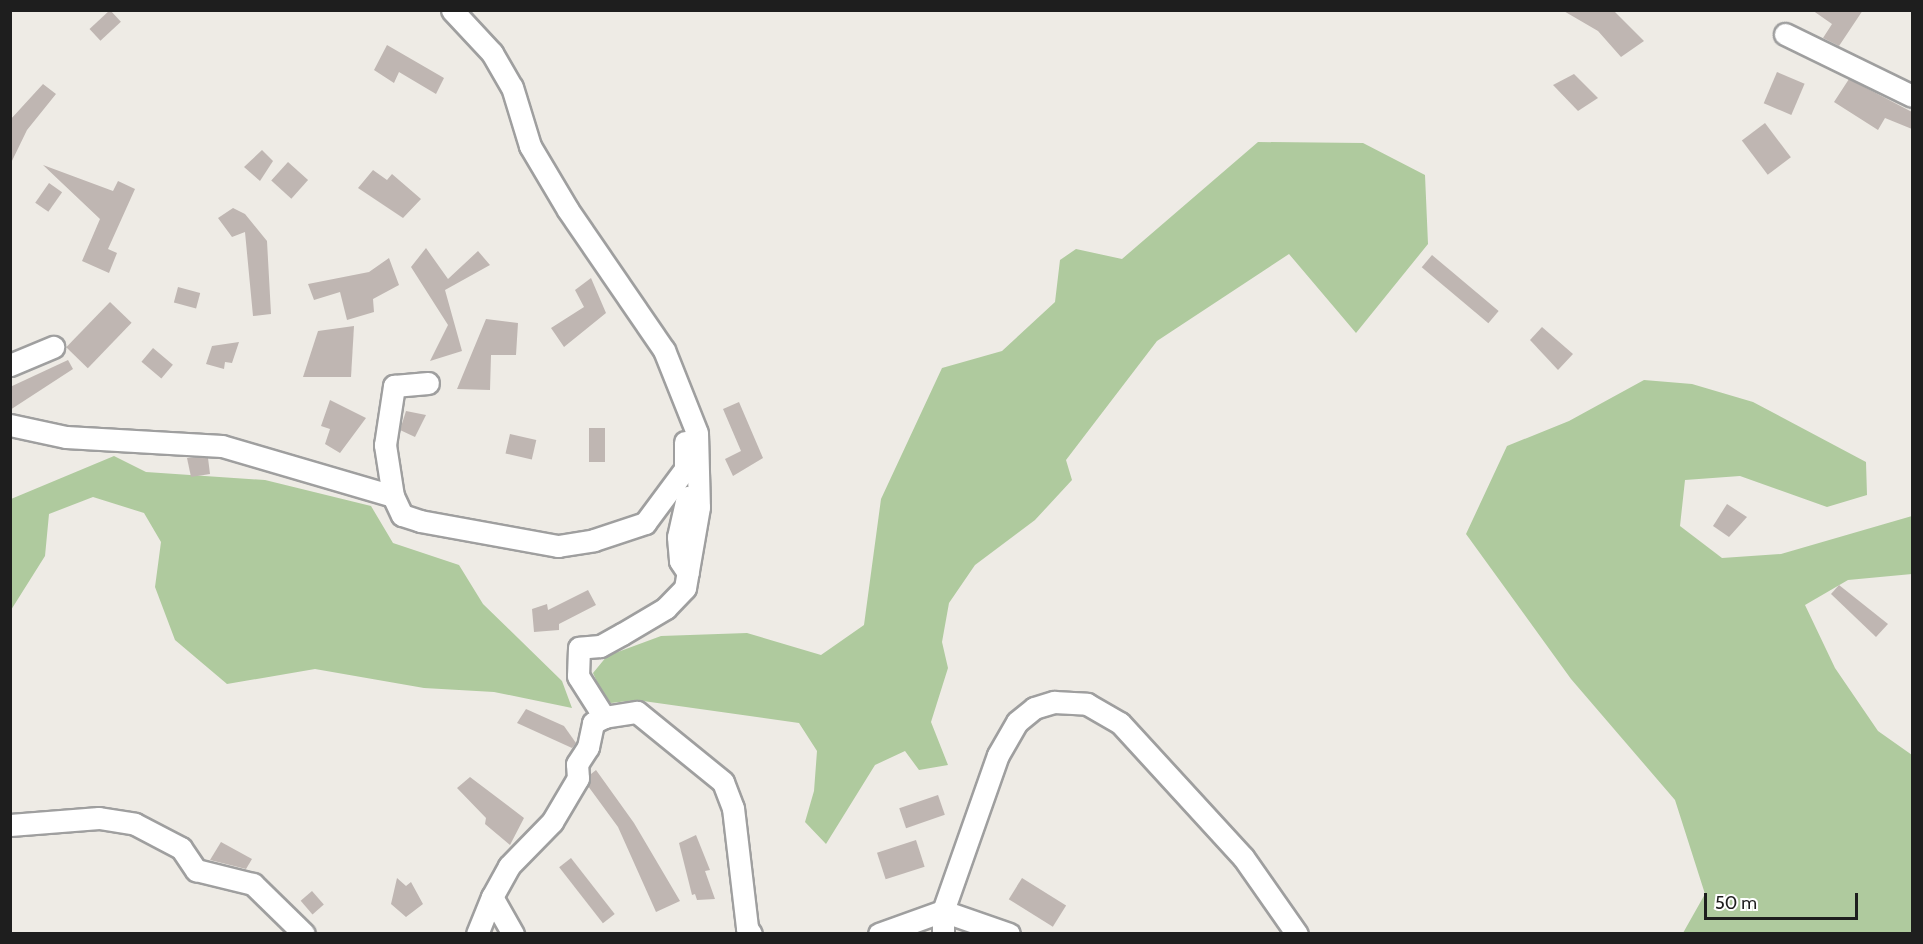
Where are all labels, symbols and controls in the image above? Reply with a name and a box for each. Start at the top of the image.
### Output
scale bar [1707,881,1862,919]
text: 50 m [1715,892,1757,914]

